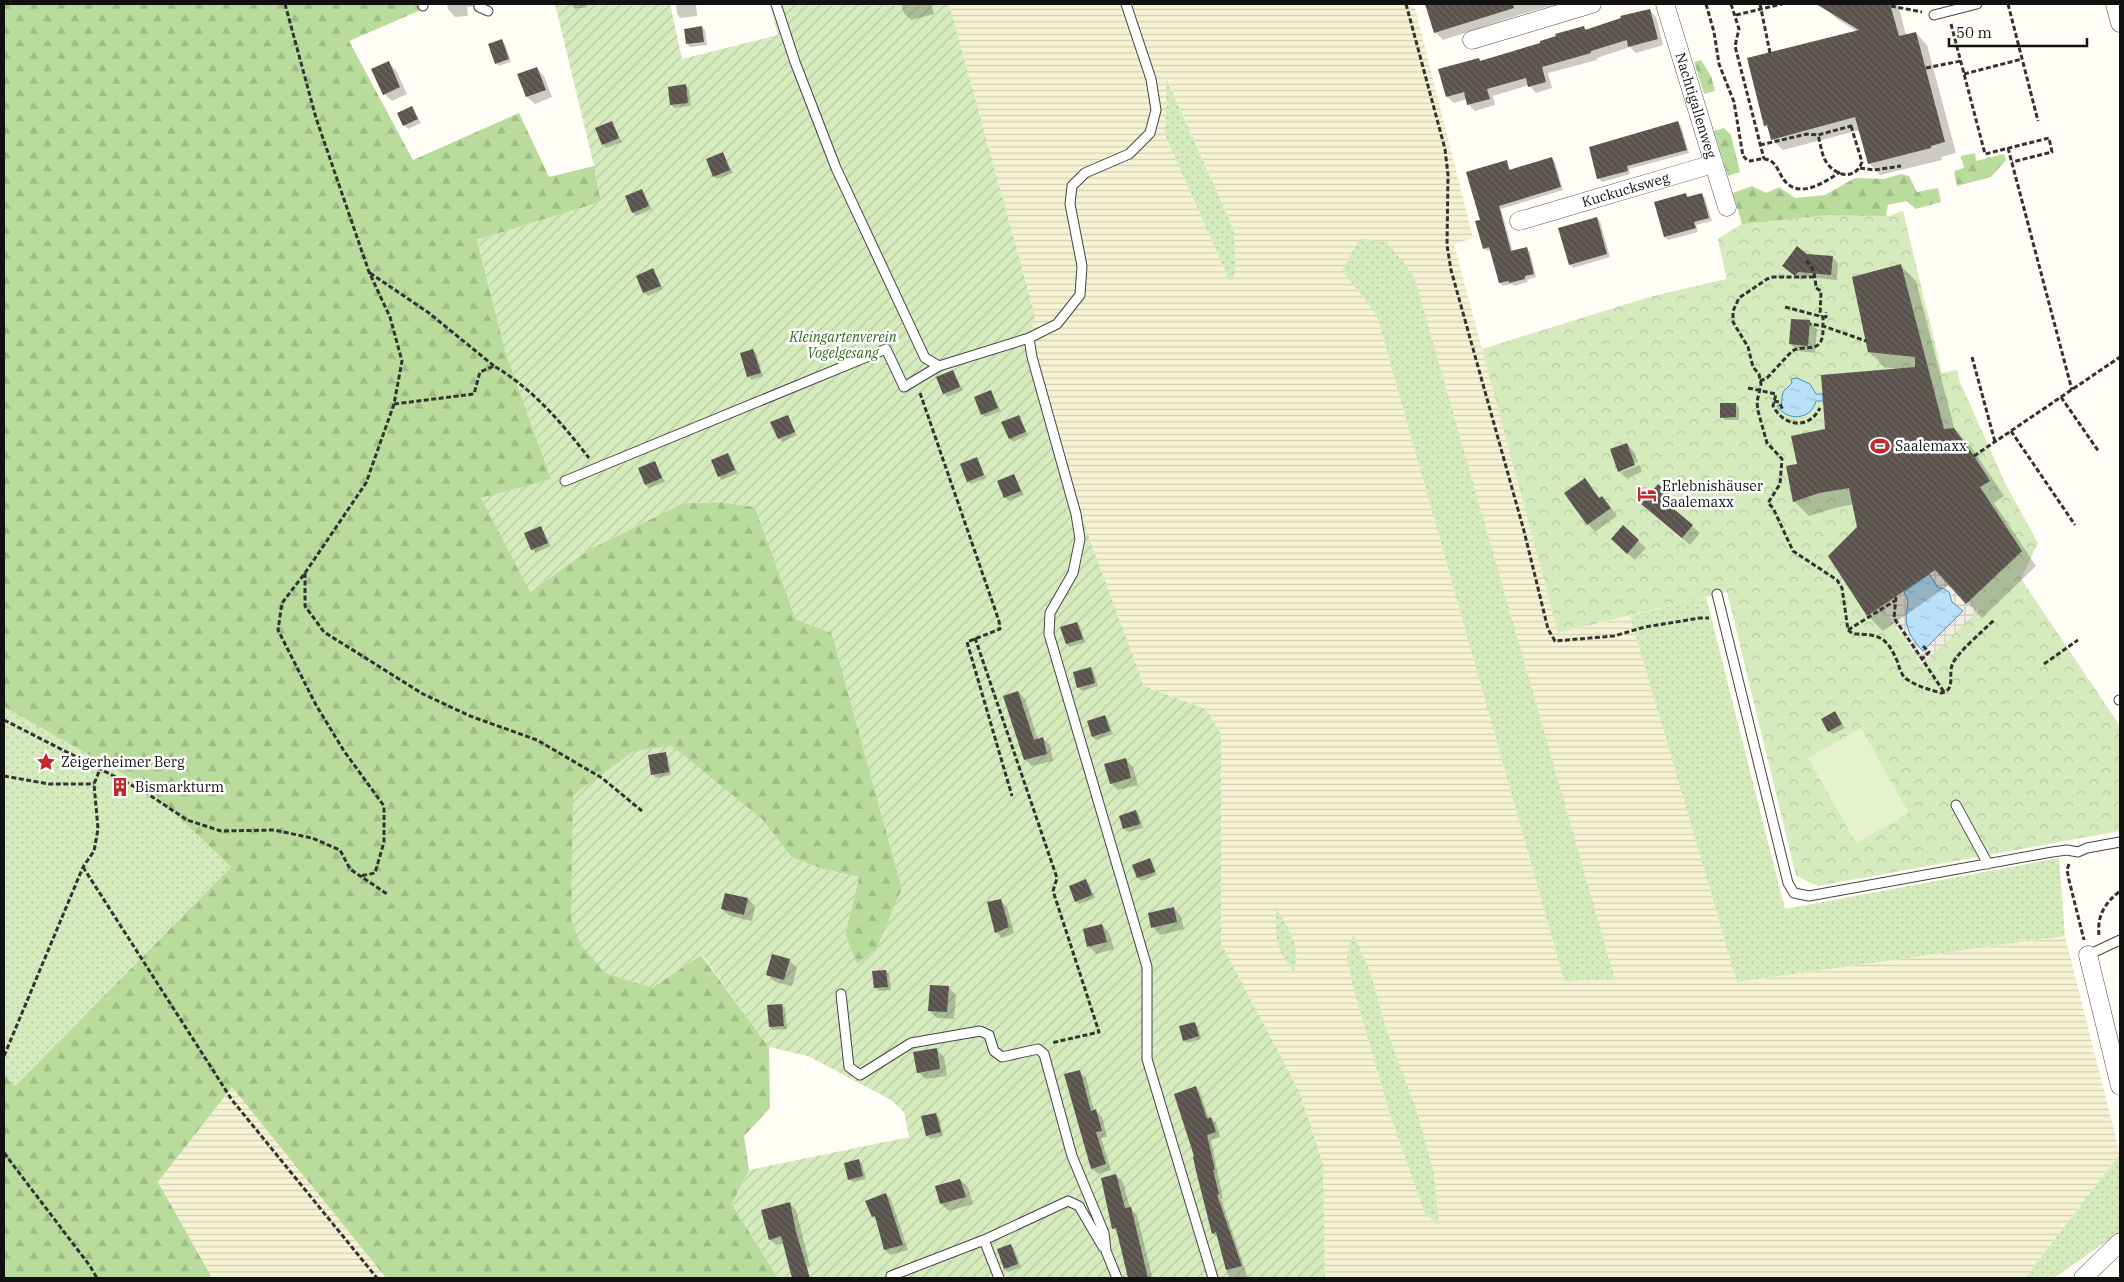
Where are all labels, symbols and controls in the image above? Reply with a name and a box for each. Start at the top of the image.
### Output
scale bar [1949,15,2086,47]
text: 50 m [1956,23,1992,42]
street label: Nachtigallenweg [1671,50,1721,161]
street label: Kuckucksweg [1580,168,1672,211]
park label: Kleingartenverein Vogelgesang [788,328,897,362]
sports icon: Saalemaxx [1869,435,1891,457]
place label: Saalemaxx [1895,437,1967,455]
place label: Erlebnishäuser Saalemaxx [1662,477,1764,511]
hotel icon: Erlebnishäuser Saalemaxx [1636,483,1658,505]
place icon: Zeigerheimer Berg [35,751,57,773]
place label: Zeigerheimer Berg [61,753,185,771]
building icon: Bismarkturm [109,776,131,798]
place label: Bismarkturm [135,778,224,796]

